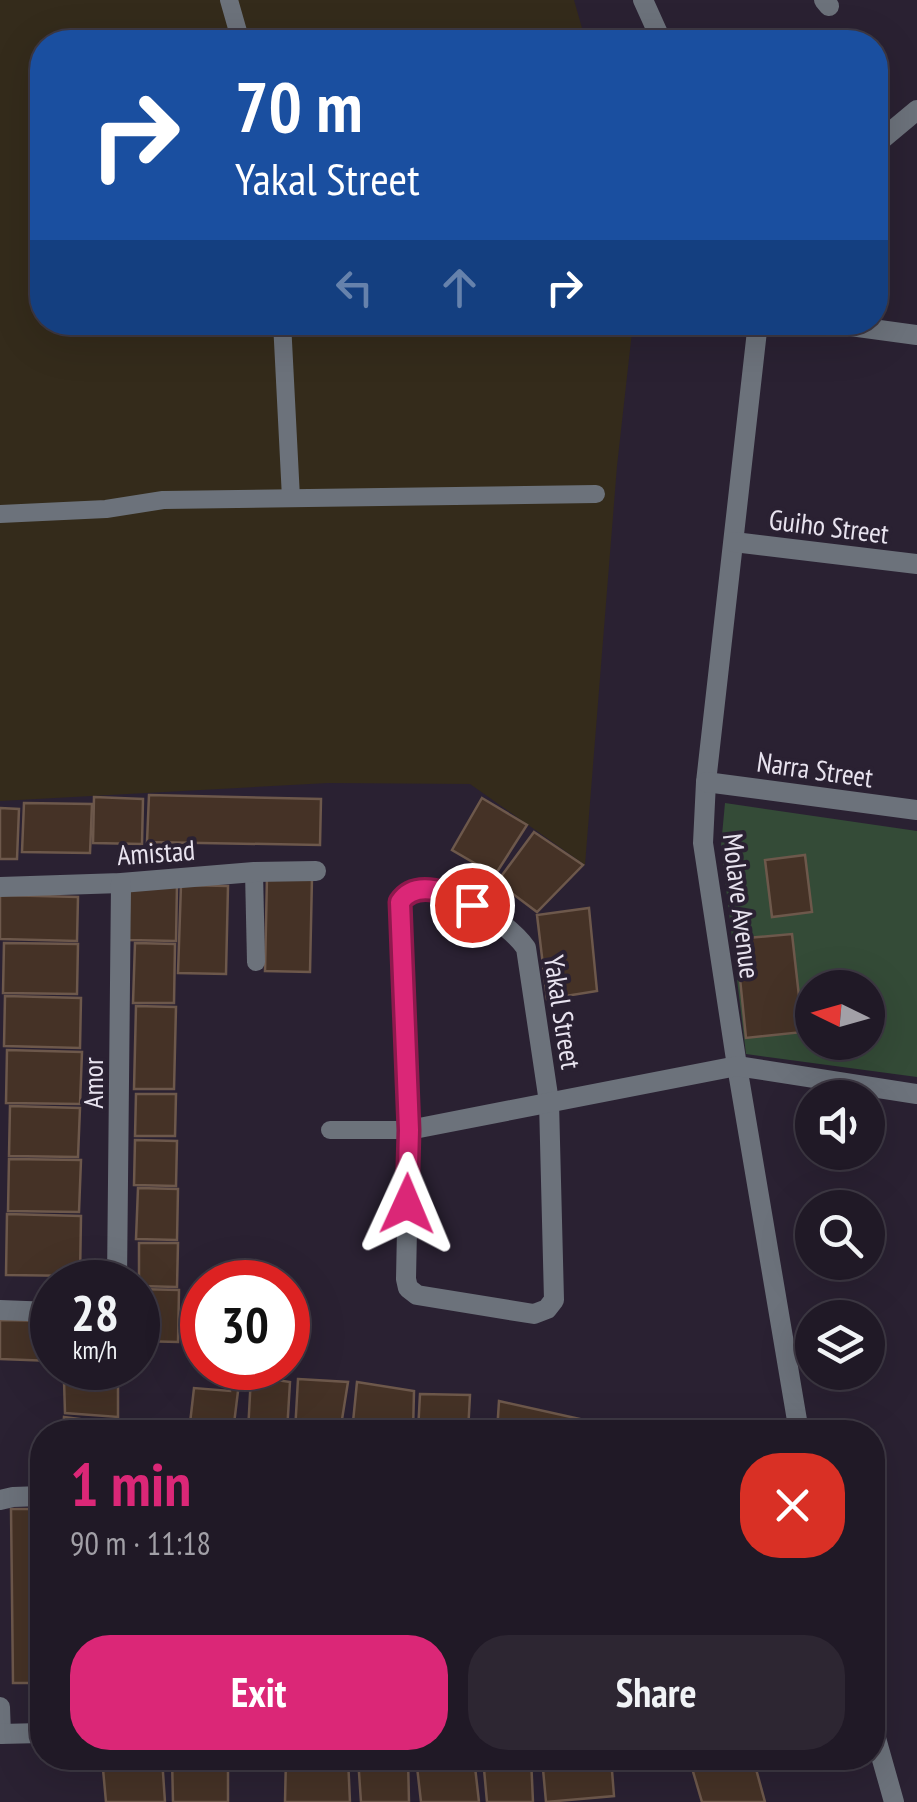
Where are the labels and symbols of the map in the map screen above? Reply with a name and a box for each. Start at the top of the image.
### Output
street label: Guiho Street [767,500,891,552]
street label: Narra Street [755,743,876,795]
street label: Amistad [116,831,196,873]
street label: Molave Avenue [715,831,769,981]
pin [430,863,515,948]
street label: Yakal Street [536,952,590,1072]
north arrow [795,970,885,1060]
street label: Amor [74,1057,111,1109]
position arrow [355,1152,459,1256]
speed limit sign: 30 [180,1260,310,1390]

